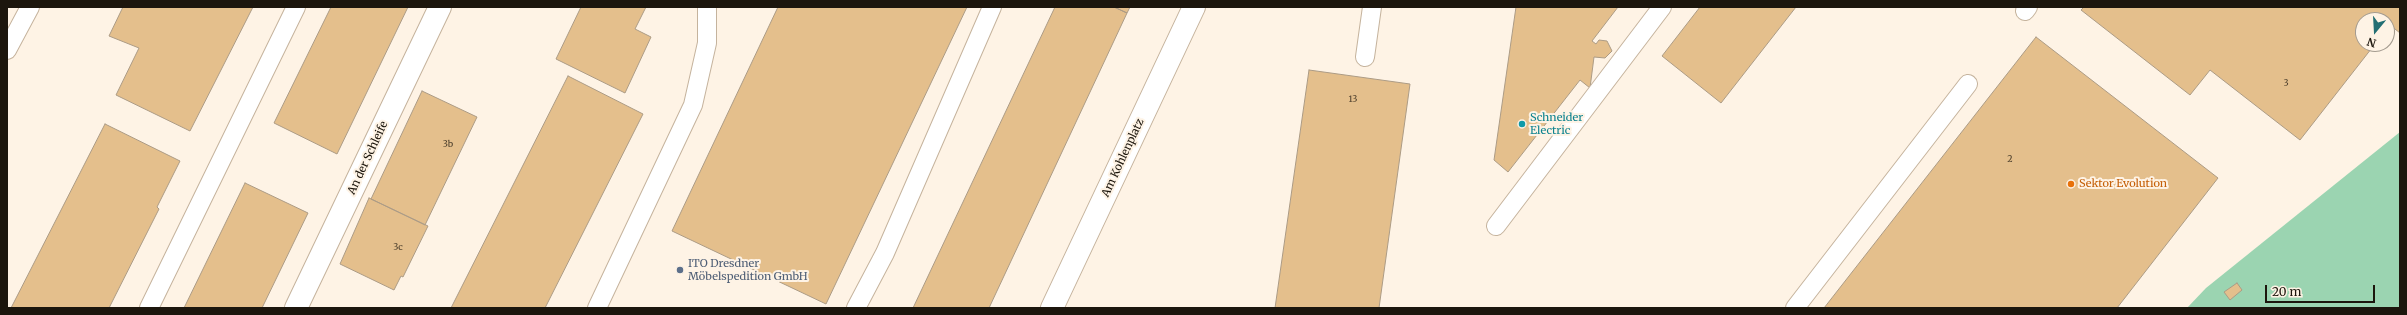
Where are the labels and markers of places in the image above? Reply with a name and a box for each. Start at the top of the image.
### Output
place label: Schneider Electric [1530,111,1583,137]
marker: Schneider Electric [1517,119,1527,129]
place label: Sektor Evolution [2079,177,2167,191]
marker: Sektor Evolution [2066,179,2076,189]
place label: ITO Dresdner Möbelspedition GmbH [688,257,808,283]
marker: ITO Dresdner Möbelspedition GmbH [675,265,685,275]

